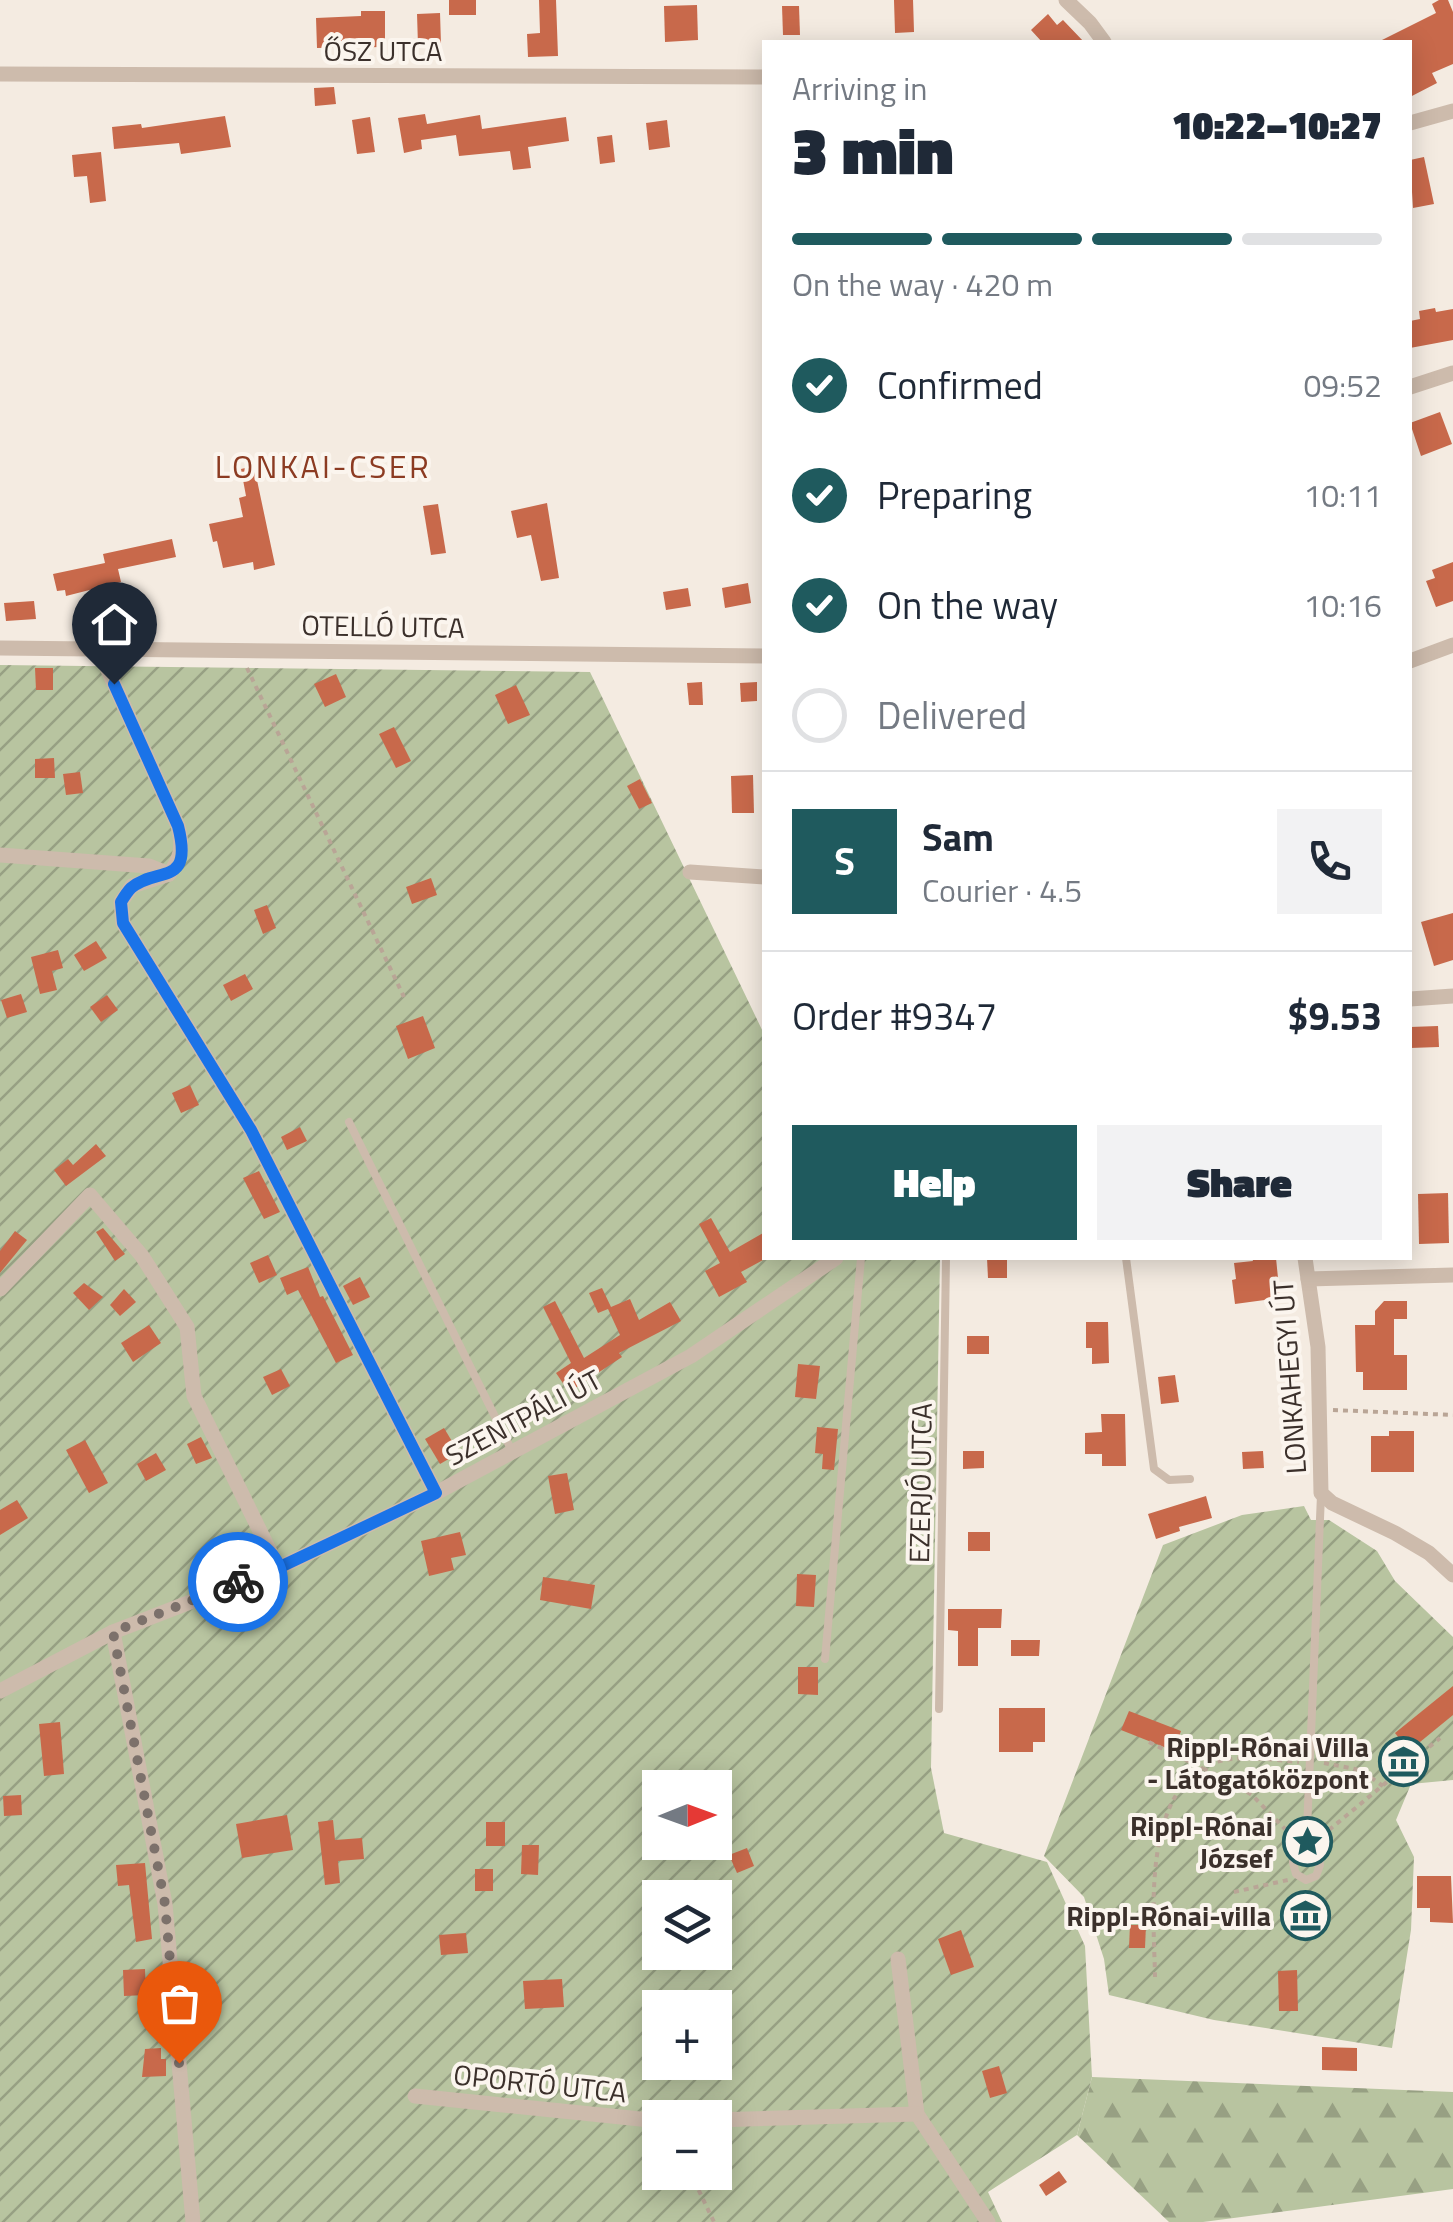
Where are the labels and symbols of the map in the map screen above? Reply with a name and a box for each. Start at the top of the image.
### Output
street label: ŐSZ UTCA [323,29,443,72]
district label: LONKAI-CSER [215,442,431,490]
pin [72,582,157,685]
street label: OTELLÓ UTCA [301,603,465,649]
street label: LONKAHEGYI ÚT [1261,1278,1317,1476]
street label: SZENTPÁLI ÚT [437,1358,609,1476]
street label: EZERJÓ UTCA [897,1402,943,1563]
courier [188,1532,288,1632]
place label: Rippl-Rónai Villa - Látogatóközpont [1147,1725,1369,1800]
museum icon: Rippl-Rónai Villa - Látogatóközpont [1378,1736,1430,1788]
north arrow [642,1770,732,1860]
place label: Rippl-Rónai József [1130,1804,1273,1879]
place icon: Rippl-Rónai József [1282,1815,1334,1867]
museum icon: Rippl-Rónai-villa [1280,1889,1332,1941]
place label: Rippl-Rónai-villa [1066,1894,1271,1937]
pin [137,1961,222,2064]
street label: OPORTÓ UTCA [451,2053,629,2113]

